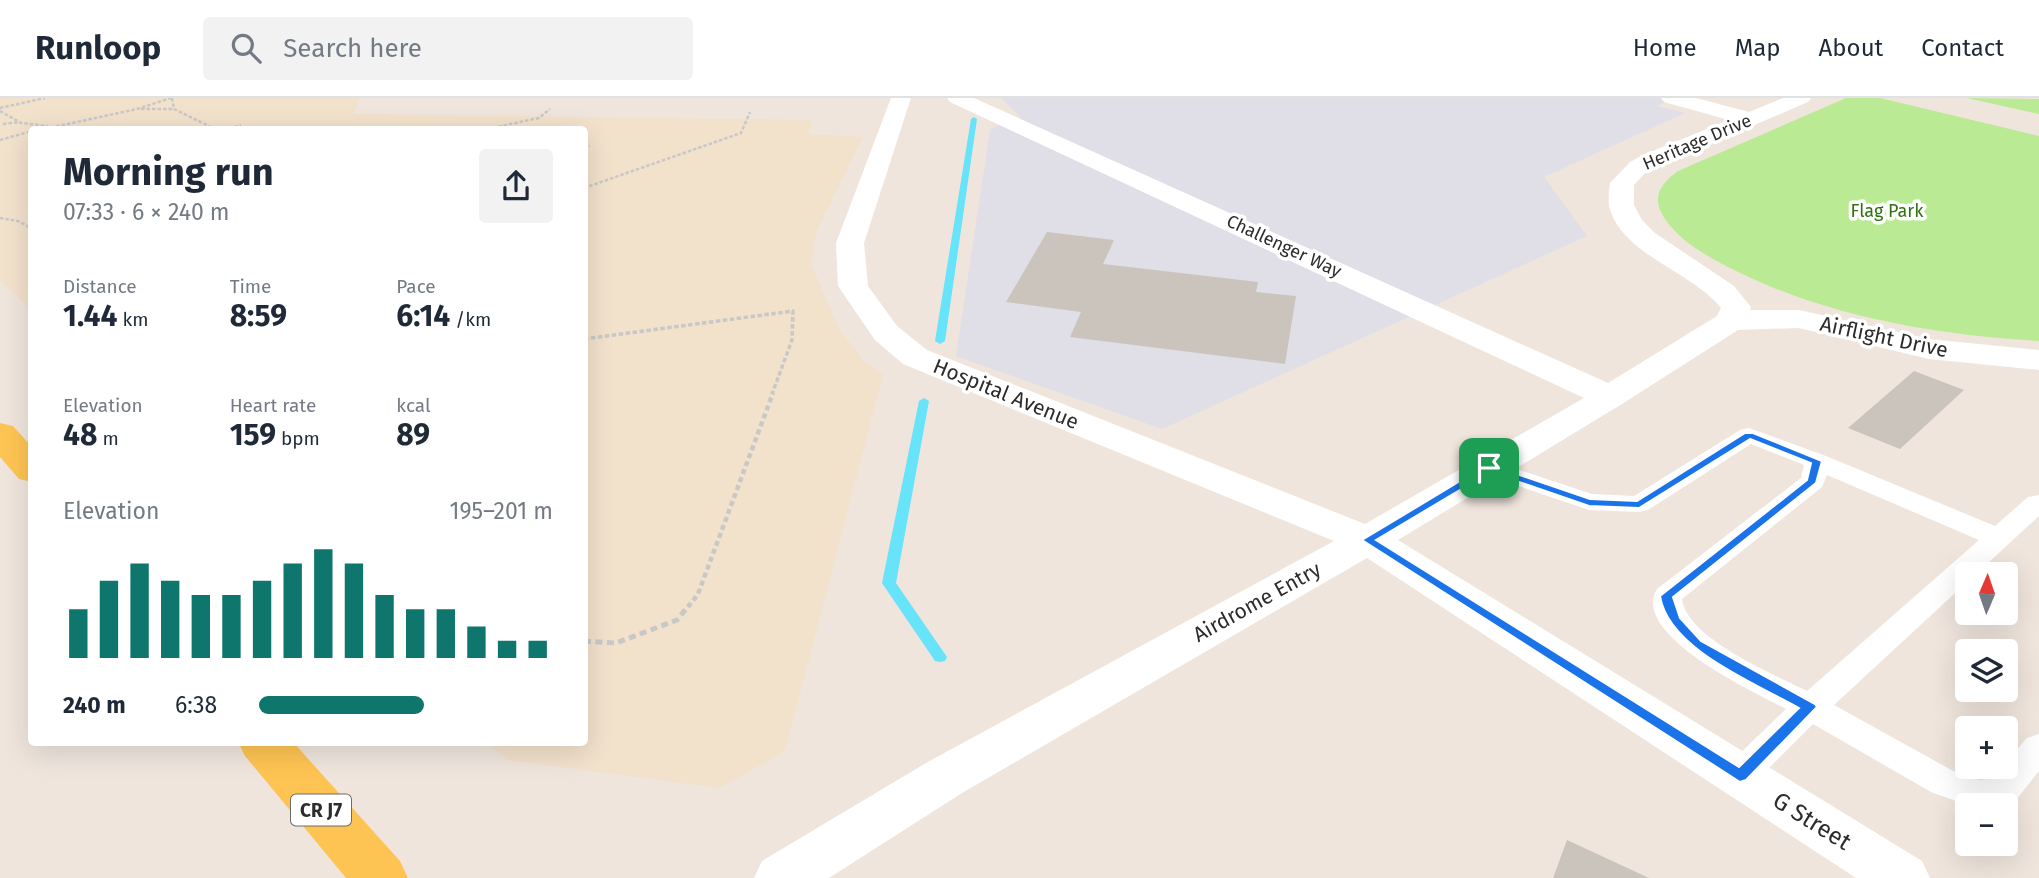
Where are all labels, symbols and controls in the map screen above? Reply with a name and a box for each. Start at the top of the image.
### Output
search box [203,17,693,80]
text: Runloop [35,28,161,68]
icon: search [227,29,265,67]
text: Search here [283,33,422,64]
text: Home [1633,34,1697,62]
text: Map [1735,34,1781,62]
text: About [1819,34,1883,62]
text: Contact [1921,34,2004,62]
street label: Heritage Drive [1639,109,1755,175]
text: Morning run [63,149,274,195]
button: share [479,149,553,223]
text: 07:33 · 6 × 240 m [63,198,230,226]
park label: Flag Park [1850,200,1924,222]
street label: Challenger Way [1223,210,1345,282]
text: Distance [63,275,137,298]
text: Time [230,275,271,298]
text: Pace [396,275,436,298]
text: 1.44 [63,298,117,334]
text: 8:59 [230,298,287,334]
text: 6:14 [396,298,450,334]
text: km [117,308,148,331]
text: /km [450,308,491,331]
street label: Airflight Drive [1818,311,1950,363]
street label: Hospital Avenue [929,353,1083,435]
text: Elevation [63,394,143,417]
text: Heart rate [230,394,316,417]
text: kcal [396,394,431,417]
text: 48 [63,417,97,453]
text: 159 [230,417,276,453]
text: 89 [396,417,430,453]
text: m [97,427,119,450]
text: bpm [276,427,320,450]
pin [1459,438,1519,498]
icon: arrive [1470,449,1508,487]
text: Elevation [63,497,159,525]
text: 195–201 m [449,497,553,525]
street label: Airdrome Entry [1189,556,1326,648]
north arrow [1955,562,2018,625]
map controls [1955,562,2018,856]
button: layers [1955,639,2018,702]
text: 240 m [63,691,126,719]
text: 6:38 [175,691,217,719]
button: + [1955,716,2018,779]
street label: G Street [1768,786,1856,856]
button: − [1955,793,2018,856]
road number: CR J7 [291,794,351,825]

